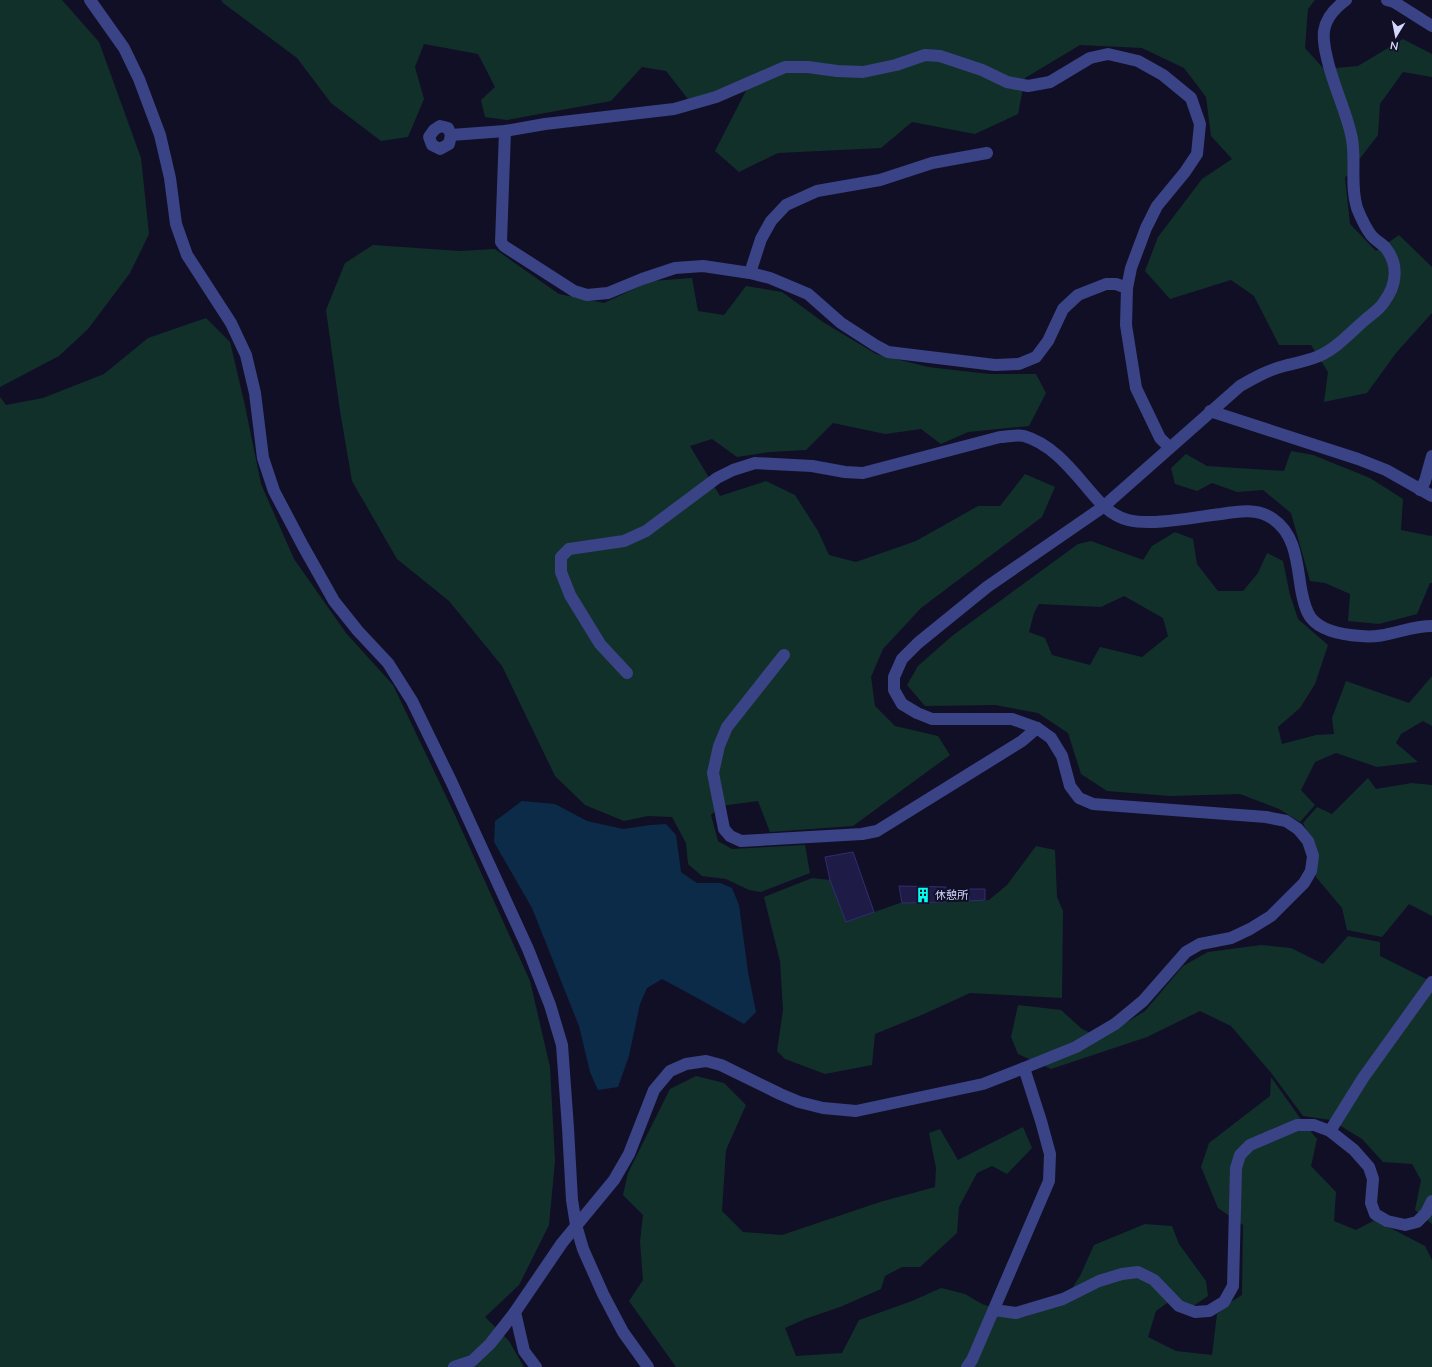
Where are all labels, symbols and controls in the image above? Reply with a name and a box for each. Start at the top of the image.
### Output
north arrow [1376,16,1416,56]
text: N [1389,38,1400,53]
building icon: 休憩所 [914,886,932,904]
place label: 休憩所 [935,888,969,902]

